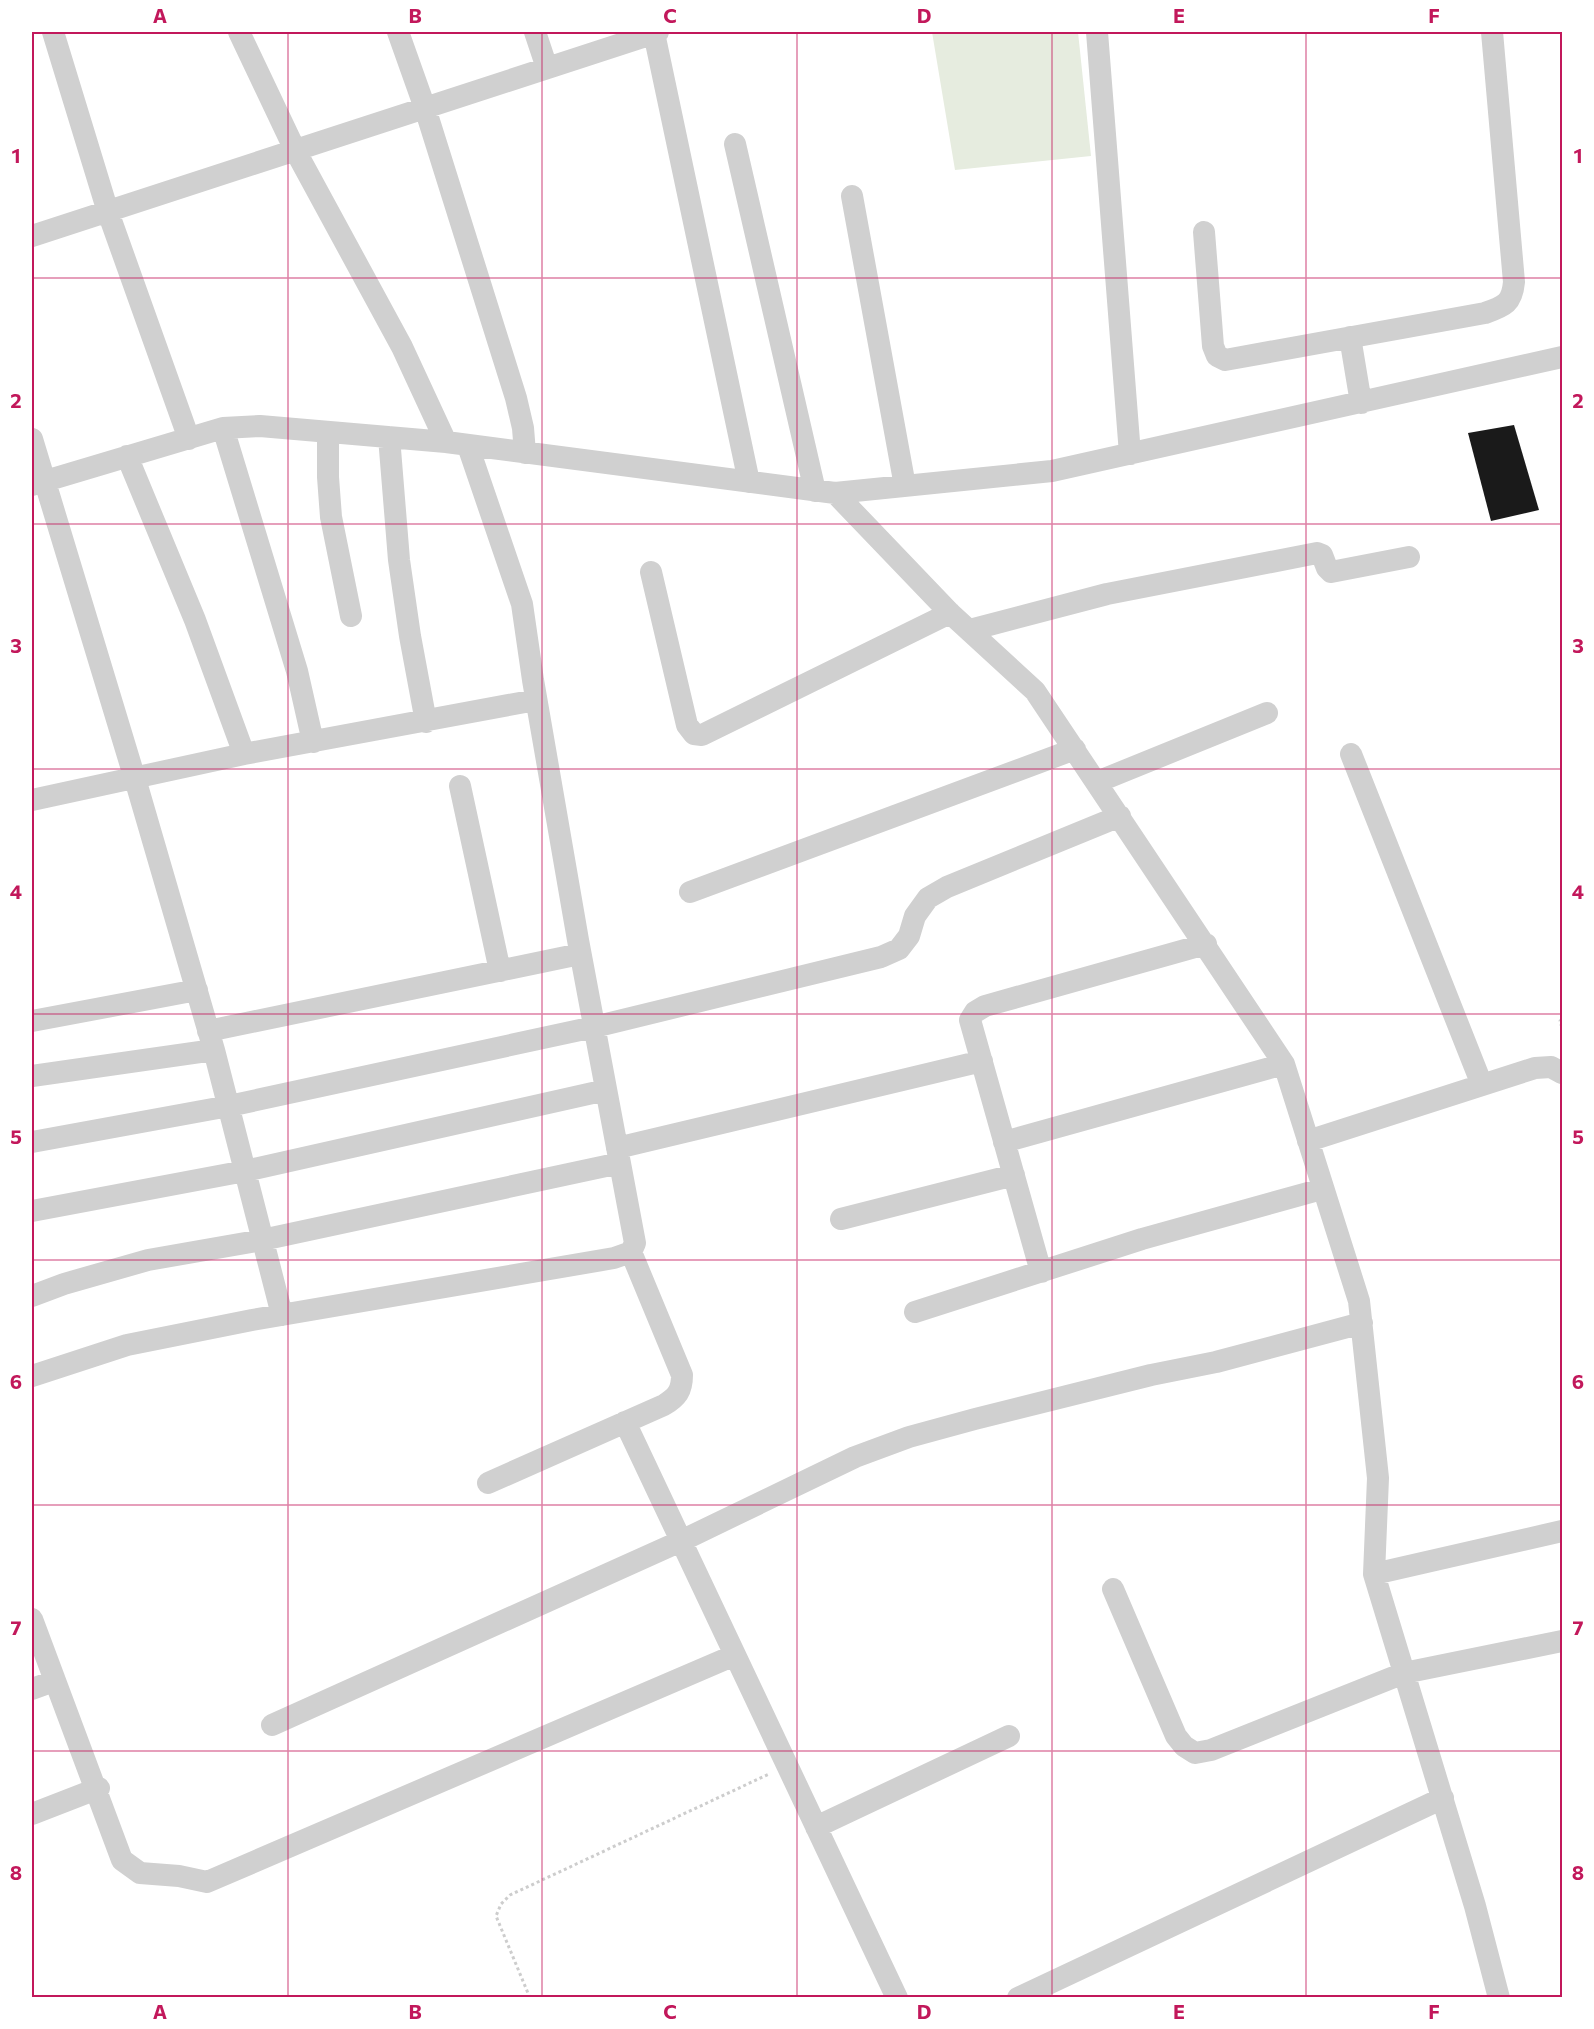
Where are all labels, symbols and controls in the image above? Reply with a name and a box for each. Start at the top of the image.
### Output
text: A [153,3,167,27]
text: B [408,3,422,27]
text: C [663,3,677,27]
text: D [917,3,931,27]
text: E [1173,3,1185,27]
text: F [1428,3,1440,27]
text: 1 [11,143,21,167]
text: 1 [1573,143,1583,167]
text: 2 [10,388,22,412]
text: 2 [1572,388,1584,412]
text: 3 [10,633,22,657]
text: 3 [1572,633,1584,657]
text: 4 [10,879,22,903]
text: 4 [1572,879,1584,903]
text: 5 [10,1124,22,1148]
text: 5 [1572,1124,1584,1148]
text: 6 [10,1369,22,1393]
text: 6 [1572,1369,1584,1393]
text: 7 [11,1615,22,1639]
text: 7 [1573,1615,1584,1639]
text: 8 [10,1860,22,1884]
text: 8 [1572,1860,1584,1884]
text: A [153,1999,167,2023]
text: B [408,1999,422,2023]
text: C [663,1999,677,2023]
text: D [917,1999,931,2023]
text: E [1173,1999,1185,2023]
text: F [1428,1999,1440,2023]

